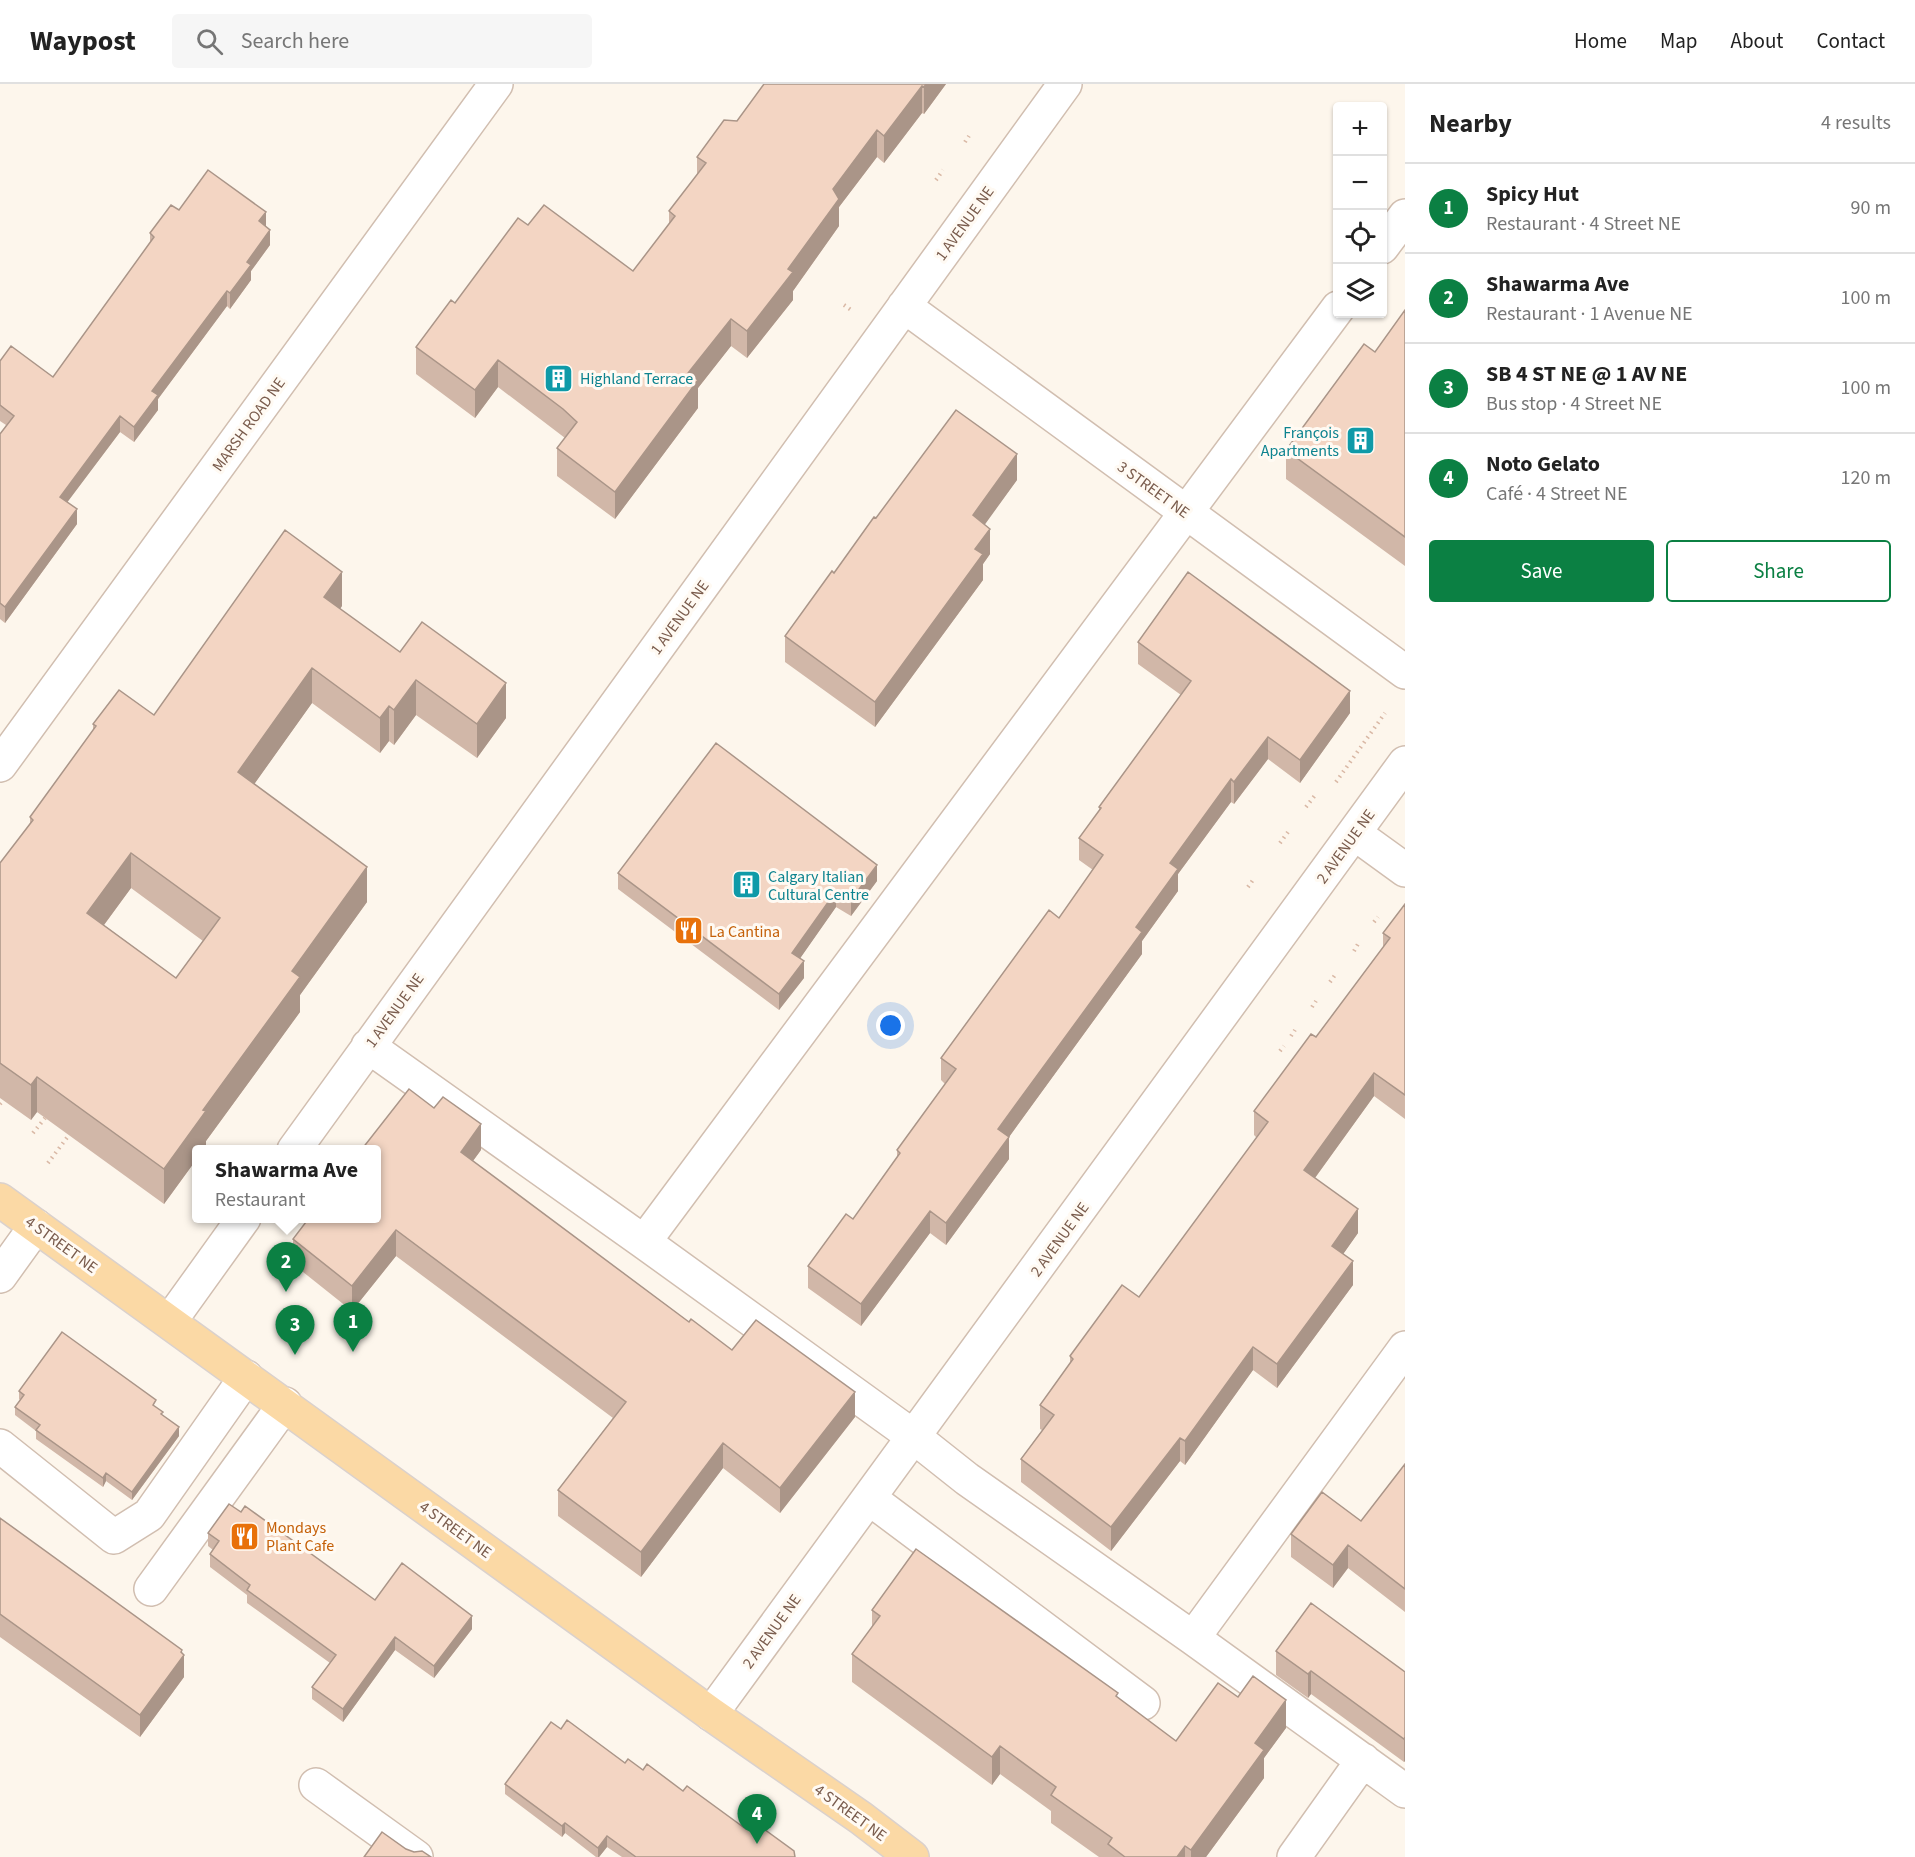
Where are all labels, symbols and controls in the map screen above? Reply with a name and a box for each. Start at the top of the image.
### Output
search box [172,14,592,68]
text: Waypost [30,21,136,61]
icon: search [193,25,226,58]
text: Search here [241,25,349,57]
text: Home [1574,26,1627,56]
text: Map [1660,26,1698,56]
text: About [1731,26,1783,56]
text: Contact [1816,26,1885,56]
map controls [1333,102,1387,318]
button: + [1333,102,1387,156]
text: Nearby [1429,105,1512,142]
text: 4 results [1821,109,1891,137]
button: − [1333,156,1387,210]
text: Spicy Hut [1486,178,1579,210]
street label: 1 AVENUE NE [930,182,999,265]
text: 1 [1443,194,1454,222]
text: 90 m [1851,194,1891,222]
button: locate [1333,210,1387,264]
text: Restaurant · 4 Street NE [1486,210,1681,238]
button: layers [1333,264,1387,318]
text: Shawarma Ave [1486,268,1629,300]
text: 2 [1443,284,1454,312]
text: 100 m [1841,284,1891,312]
text: Restaurant · 1 Avenue NE [1486,300,1693,328]
text: SB 4 ST NE @ 1 AV NE [1486,358,1687,390]
building icon: Highland Terrace [543,362,575,394]
place label: Highland Terrace [580,368,693,390]
street label: MARSH ROAD NE [207,373,290,476]
text: 3 [1443,374,1454,402]
text: 100 m [1841,374,1891,402]
text: Bus stop · 4 Street NE [1486,390,1662,418]
place label: François Apartments [1261,422,1339,462]
building icon: François Apartments [1344,425,1376,457]
text: Noto Gelato [1486,448,1600,480]
street label: 3 STREET NE [1113,456,1194,524]
text: 4 [1443,464,1454,492]
text: 120 m [1841,464,1891,492]
text: Café · 4 Street NE [1486,480,1628,508]
button: Save [1429,540,1654,602]
button: Share [1666,540,1891,602]
street label: 1 AVENUE NE [645,576,714,659]
street label: 2 AVENUE NE [1311,805,1380,888]
place label: Calgary Italian Cultural Centre [768,866,869,906]
building icon: Calgary Italian Cultural Centre [731,869,763,901]
restaurant icon: La Cantina [672,915,704,947]
place label: La Cantina [709,921,780,943]
street label: 1 AVENUE NE [360,969,429,1052]
your location [876,1011,905,1040]
popup [192,1145,381,1223]
text: Shawarma Ave [215,1154,358,1186]
text: Restaurant [215,1186,305,1214]
street label: 2 AVENUE NE [1025,1198,1094,1281]
street label: 4 STREET NE [21,1211,102,1279]
pin: 2 [266,1242,306,1292]
pin: 1 [334,1302,372,1352]
pin: 3 [276,1306,314,1355]
street label: 4 STREET NE [415,1496,496,1564]
place label: Mondays Plant Cafe [266,1517,334,1557]
restaurant icon: Mondays Plant Cafe [229,1520,261,1552]
street label: 2 AVENUE NE [737,1590,806,1673]
street label: 4 STREET NE [810,1779,891,1847]
pin: 4 [738,1794,777,1844]

